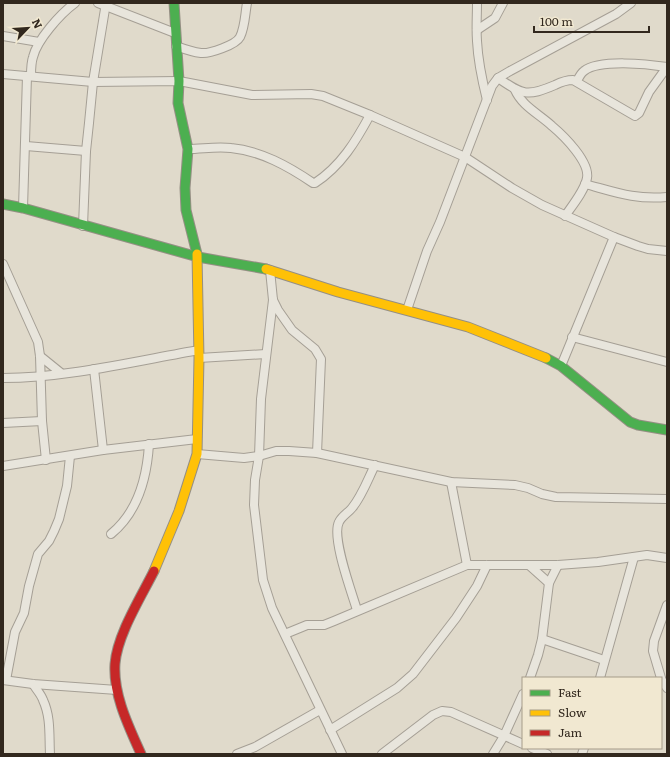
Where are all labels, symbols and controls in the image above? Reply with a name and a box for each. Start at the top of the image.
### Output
north arrow [8,8,48,48]
scale bar [534,8,649,34]
text: 100 m [540,12,573,30]
text: N [29,16,47,31]
legend [522,677,662,749]
text: Fast [558,683,582,701]
text: Slow [558,703,587,721]
text: Jam [558,723,583,741]

